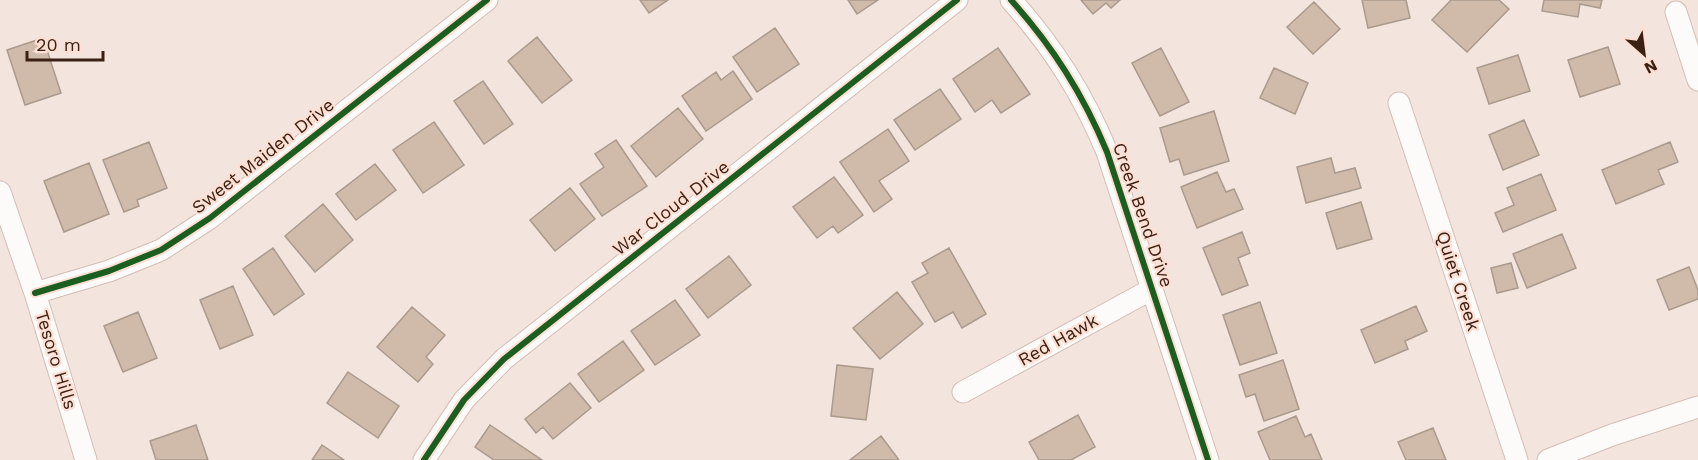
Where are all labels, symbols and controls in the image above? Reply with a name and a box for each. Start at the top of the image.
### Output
scale bar [27,24,104,62]
north arrow [1614,24,1674,84]
text: 20 m [36,34,81,55]
text: N [1641,56,1661,78]
street label: Sweet Maiden Drive [187,94,338,218]
street label: Creek Bend Drive [1109,140,1178,290]
street label: War Cloud Drive [608,156,733,260]
street label: Quiet Creek [1432,228,1484,333]
street label: Tesoro Hills [32,308,81,412]
street label: Red Hawk [1014,309,1101,370]

